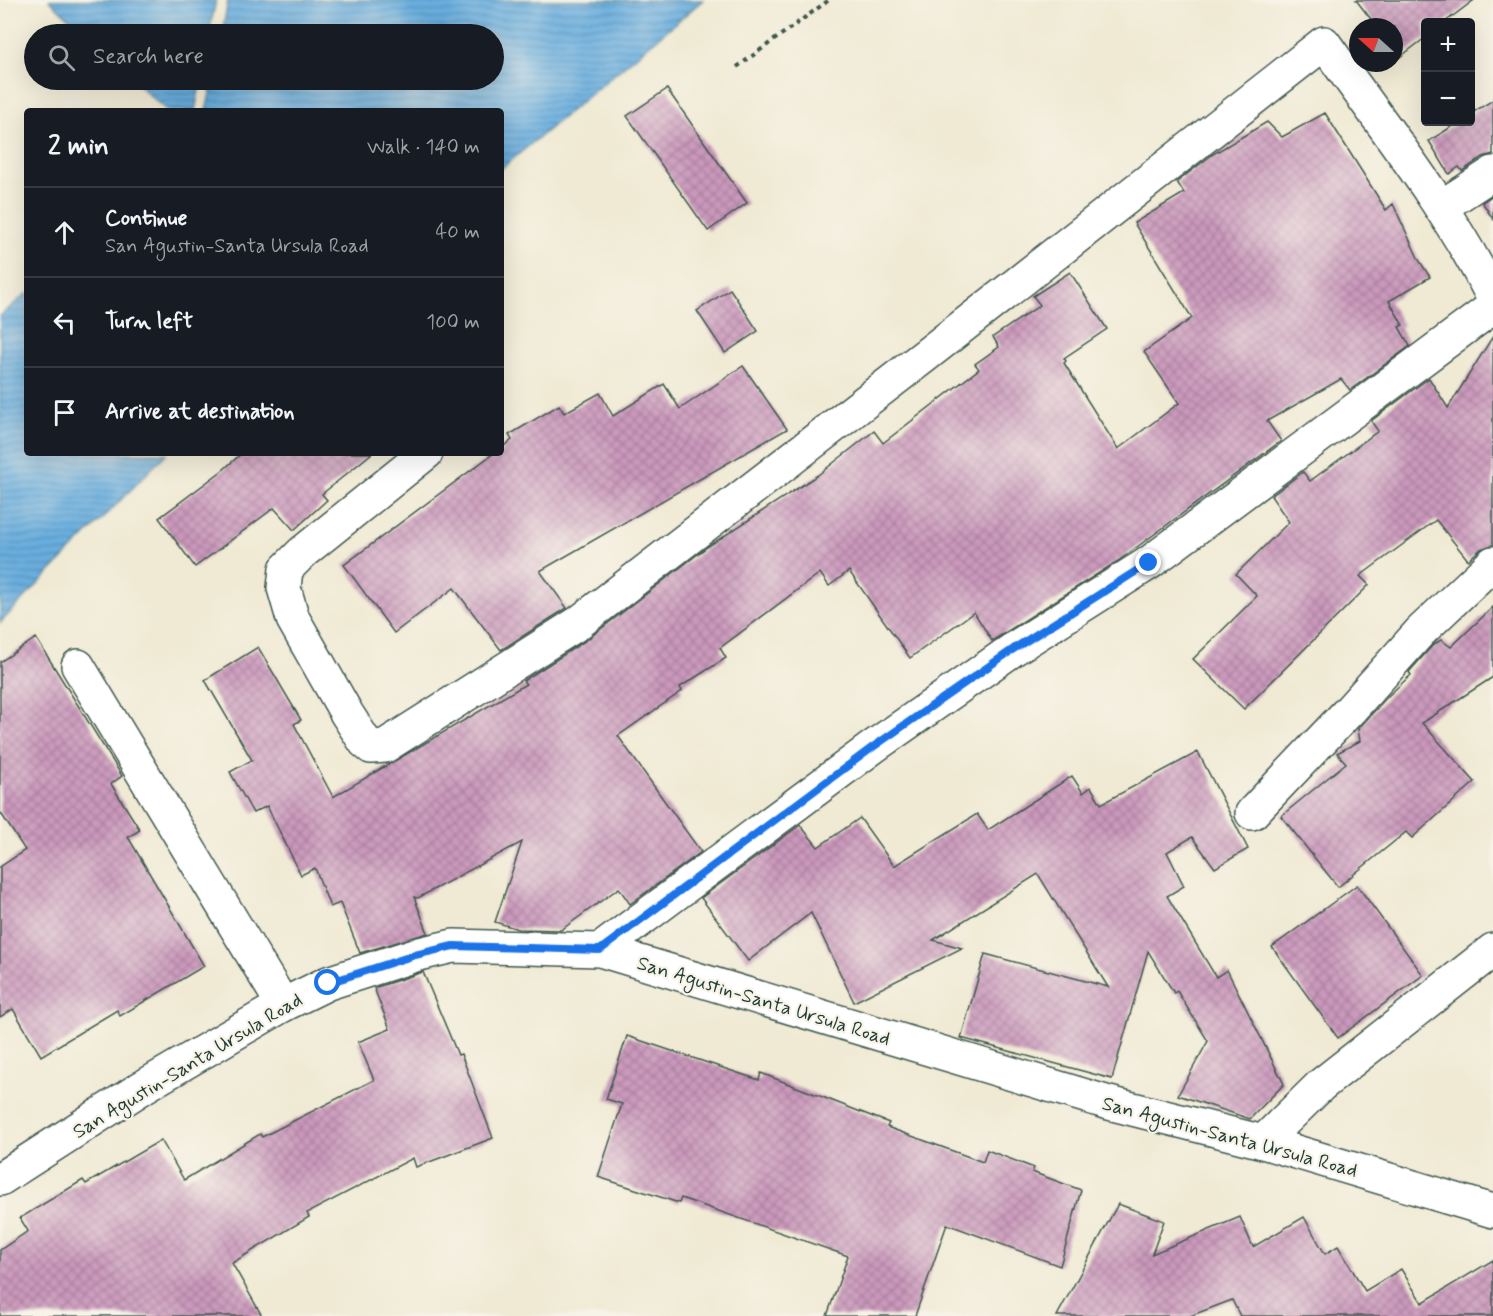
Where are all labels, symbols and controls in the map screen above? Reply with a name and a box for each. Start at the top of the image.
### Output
north arrow [1349,18,1403,72]
map controls [1421,18,1475,126]
button: + [1421,18,1475,72]
search box [24,24,504,90]
icon: search [45,41,78,74]
text: Search here [93,43,204,71]
button: − [1421,72,1475,126]
text: 2 min [48,130,109,164]
text: Walk · 140 m [367,134,480,161]
text: Continue [105,205,187,233]
icon: ahead [48,216,81,249]
text: 40 m [436,219,480,246]
text: San Agustin-Santa Ursula Road [105,233,369,260]
icon: left [48,306,81,339]
text: Turn left [105,308,193,336]
text: 100 m [426,309,480,336]
icon: arrive [48,396,81,429]
text: Arrive at destination [105,398,295,426]
route end [1135,549,1161,575]
street label: San Agustin-Santa Ursula Road [633,950,894,1054]
route start [314,969,340,995]
street label: San Agustin-Santa Ursula Road [68,987,308,1147]
street label: San Agustin-Santa Ursula Road [1099,1090,1360,1186]

